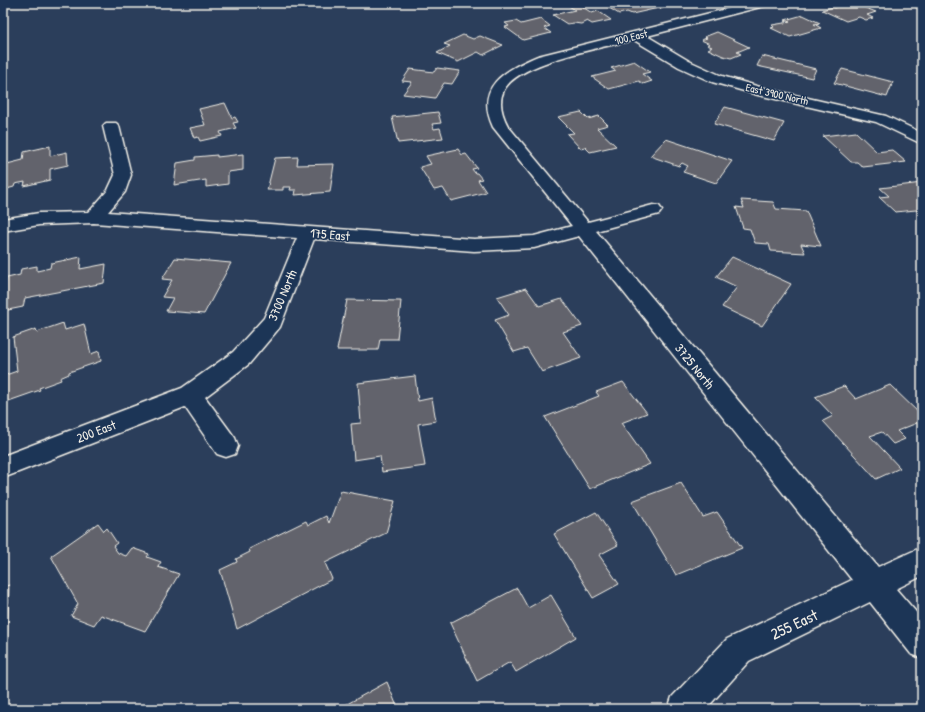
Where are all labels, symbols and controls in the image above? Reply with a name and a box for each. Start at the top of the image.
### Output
street label: 100 East [613,26,649,48]
street label: East 3900 North [744,80,810,108]
street label: 175 East [309,223,351,245]
street label: 3700 North [263,266,301,323]
street label: 3725 North [671,339,719,393]
street label: 200 East [74,415,119,447]
street label: 255 East [767,603,822,644]

